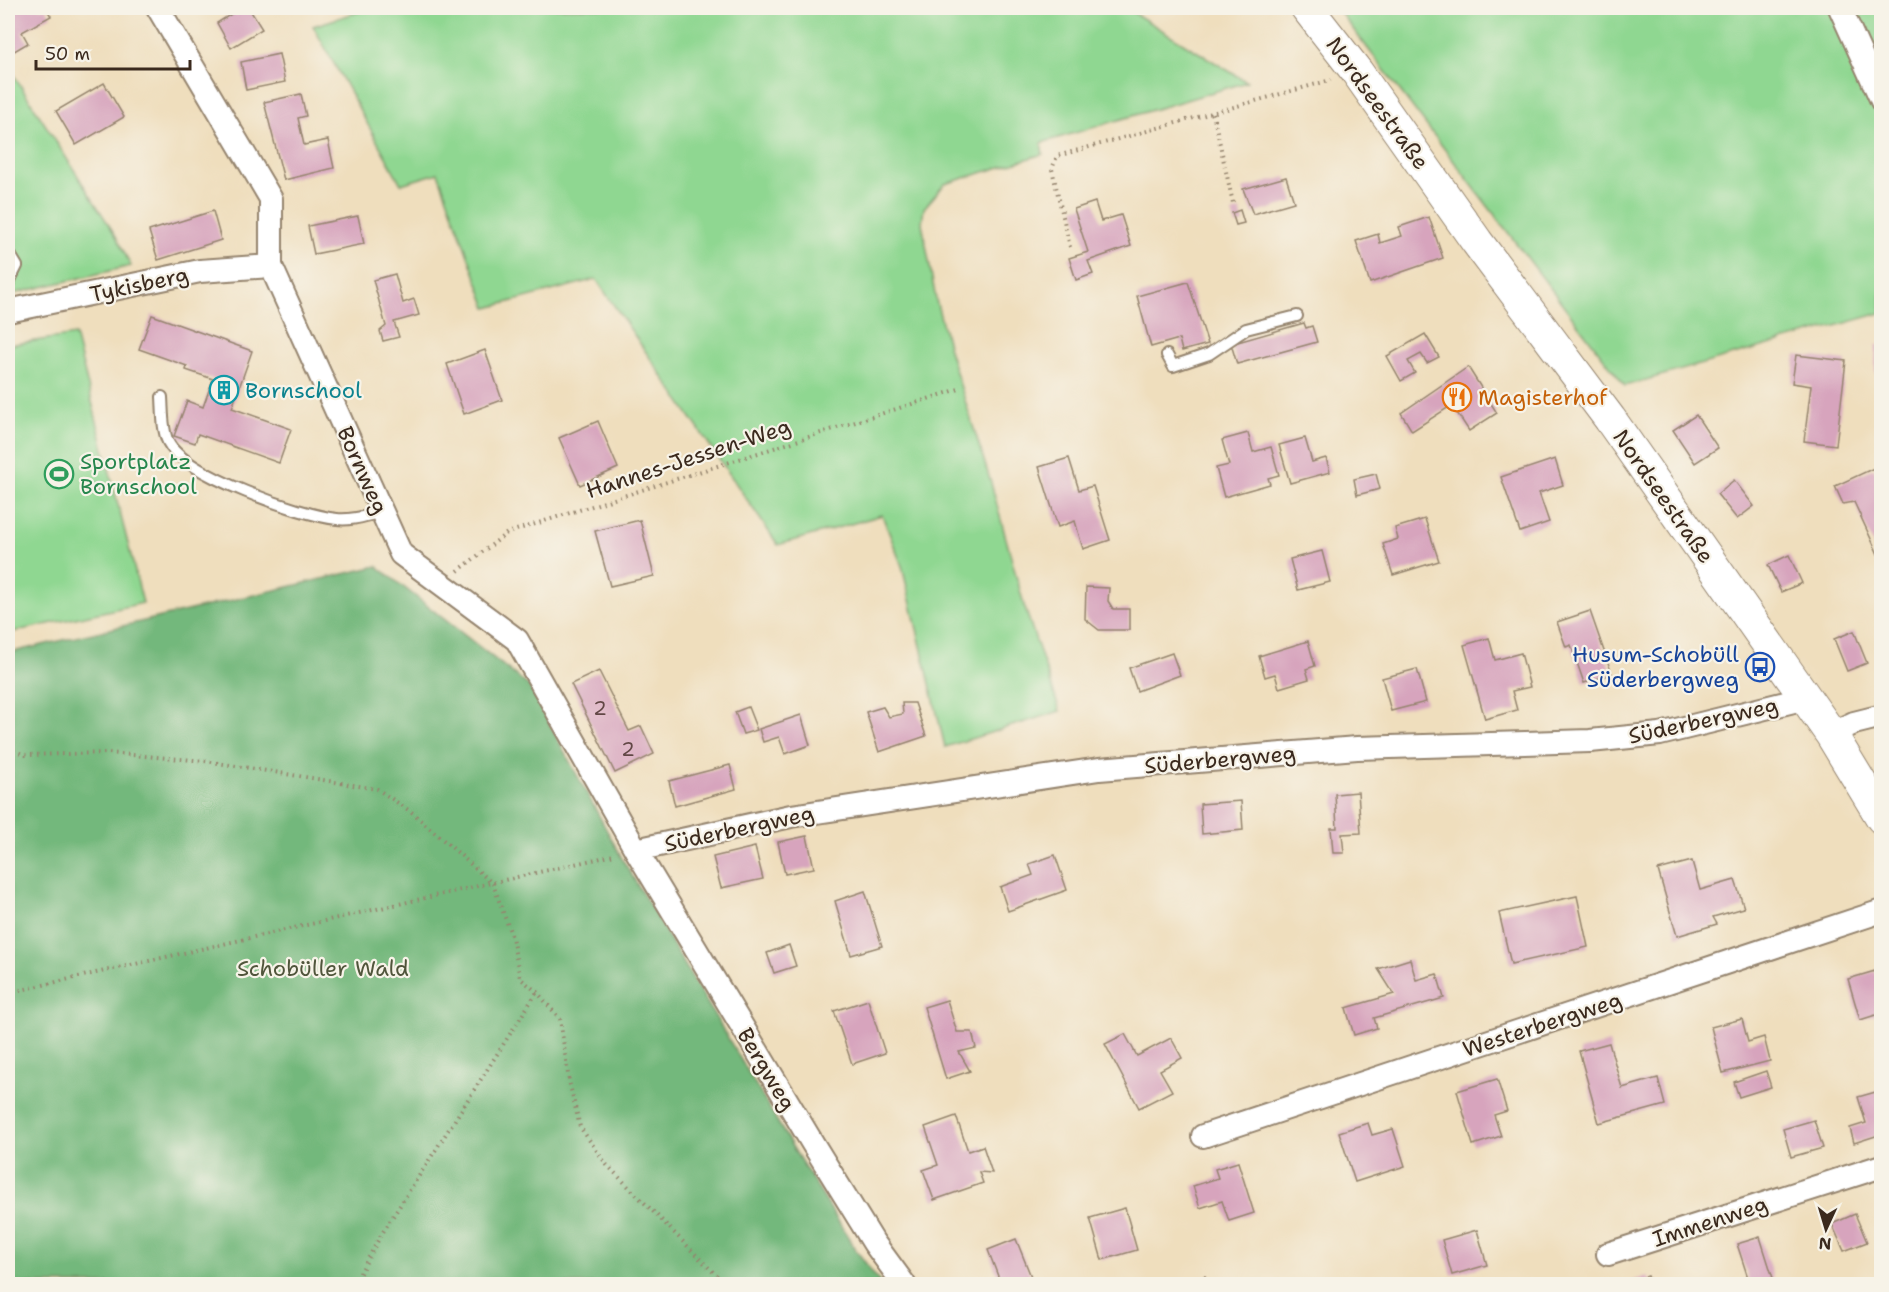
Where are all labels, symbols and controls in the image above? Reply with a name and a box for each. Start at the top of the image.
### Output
street label: Nordseestraße [1320,31,1436,175]
scale bar [36,33,190,71]
text: 50 m [45,42,90,66]
street label: Tykisberg [87,260,191,309]
building icon: Bornschool [208,374,240,406]
place label: Bornschool [245,376,362,405]
restaurant icon: Magisterhof [1441,381,1473,413]
place label: Magisterhof [1478,383,1608,412]
street label: Hannes-Jessen-Weg [582,412,794,505]
street label: Bornweg [330,422,395,519]
street label: Nordseestraße [1607,424,1721,569]
place label: Sportplatz Bornschool [80,447,197,501]
sports icon: Sportplatz Bornschool [43,458,75,490]
place label: Husum-Schobüll Süderbergweg [1572,640,1739,694]
bus stop icon: Husum-Schobüll Süderbergweg [1744,651,1776,683]
street label: Süderbergweg [1626,690,1781,750]
house number: 2 [593,695,607,721]
house number: 2 [621,736,635,762]
street label: Süderbergweg [1143,738,1297,781]
street label: Süderbergweg [662,798,817,858]
park label: Schobüller Wald [237,954,409,983]
street label: Westerbergweg [1459,985,1625,1064]
street label: Bergweg [730,1022,803,1116]
street label: Immenweg [1649,1189,1771,1254]
north arrow [1796,1199,1856,1259]
text: N [1818,1233,1832,1254]

